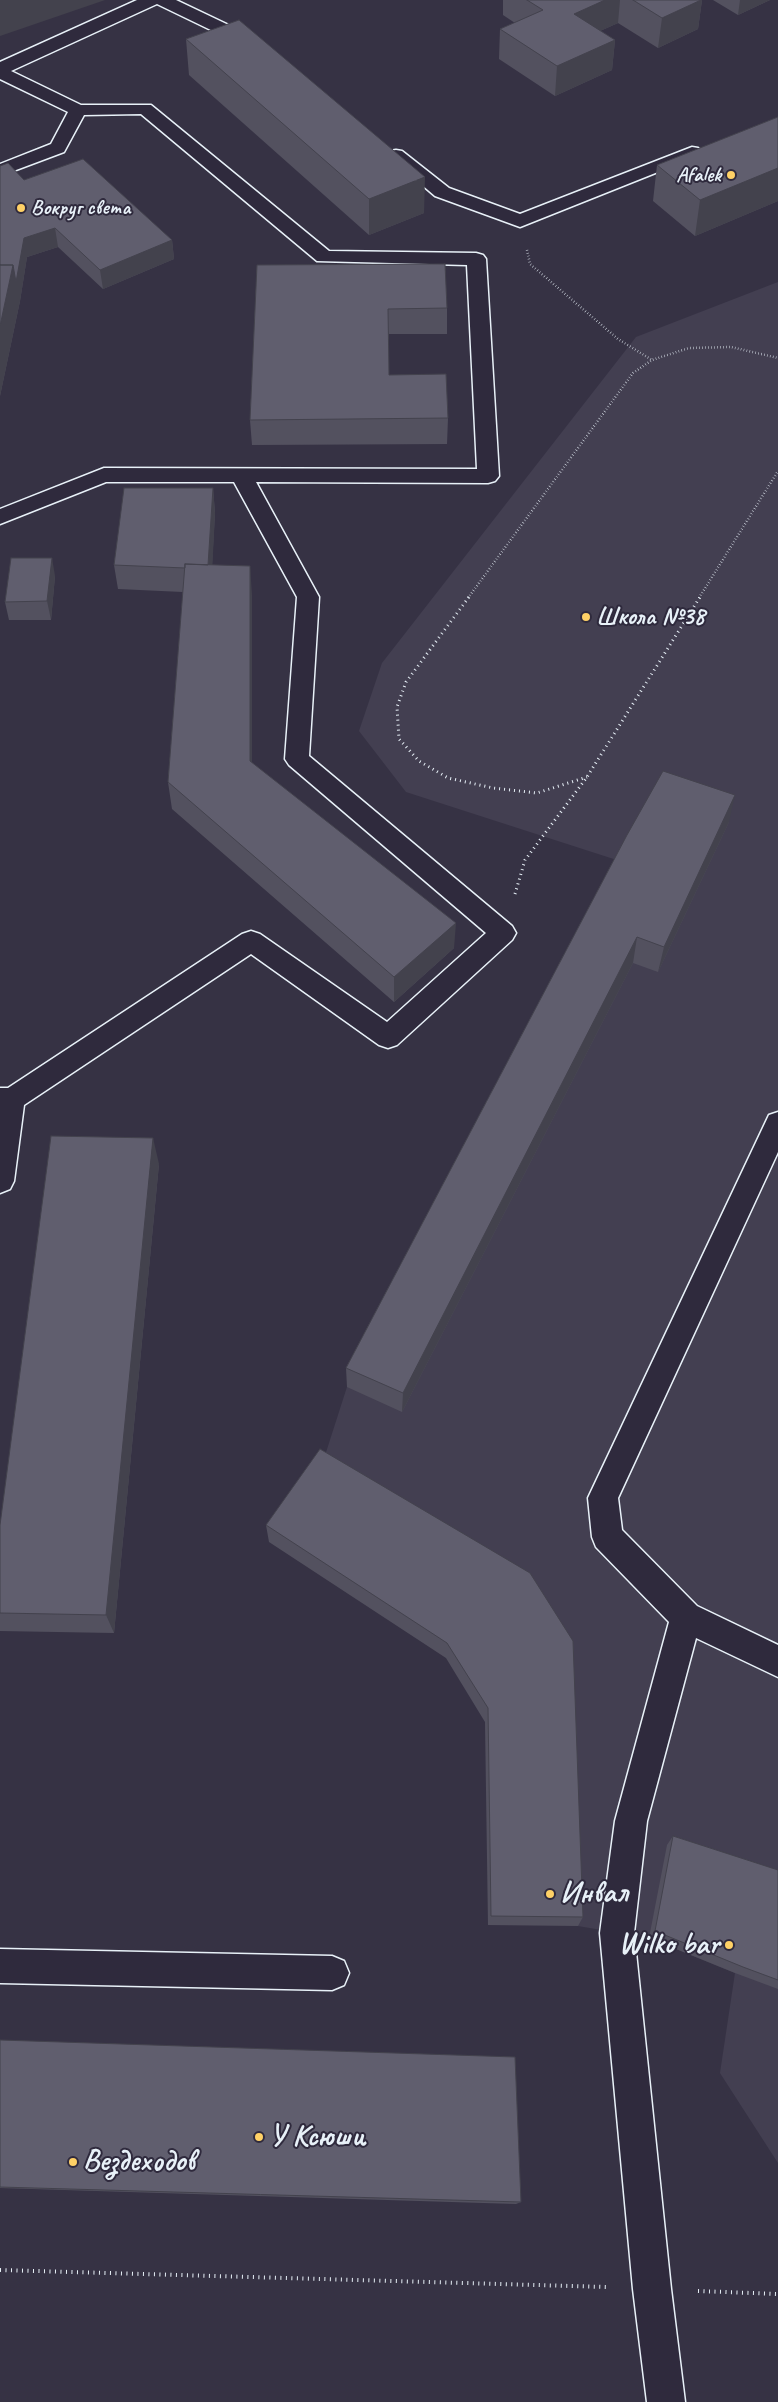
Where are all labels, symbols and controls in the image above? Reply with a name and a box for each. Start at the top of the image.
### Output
place label: Afalek [676,162,721,188]
marker: Afalek [725,169,737,181]
place label: Вокруг света [31,195,130,221]
marker: Вокруг света [15,202,27,214]
place label: Школа №38 [596,602,705,632]
marker: Школа №38 [580,611,592,623]
place label: Инвал [560,1876,628,1912]
marker: Инвал [544,1888,556,1900]
place label: Wilko bar [619,1927,719,1963]
marker: Wilko bar [723,1939,735,1951]
place label: У Ксюши [269,2119,365,2155]
marker: У Ксюши [253,2131,265,2143]
place label: Вездеходов [83,2144,195,2180]
marker: Вездеходов [67,2156,79,2168]

